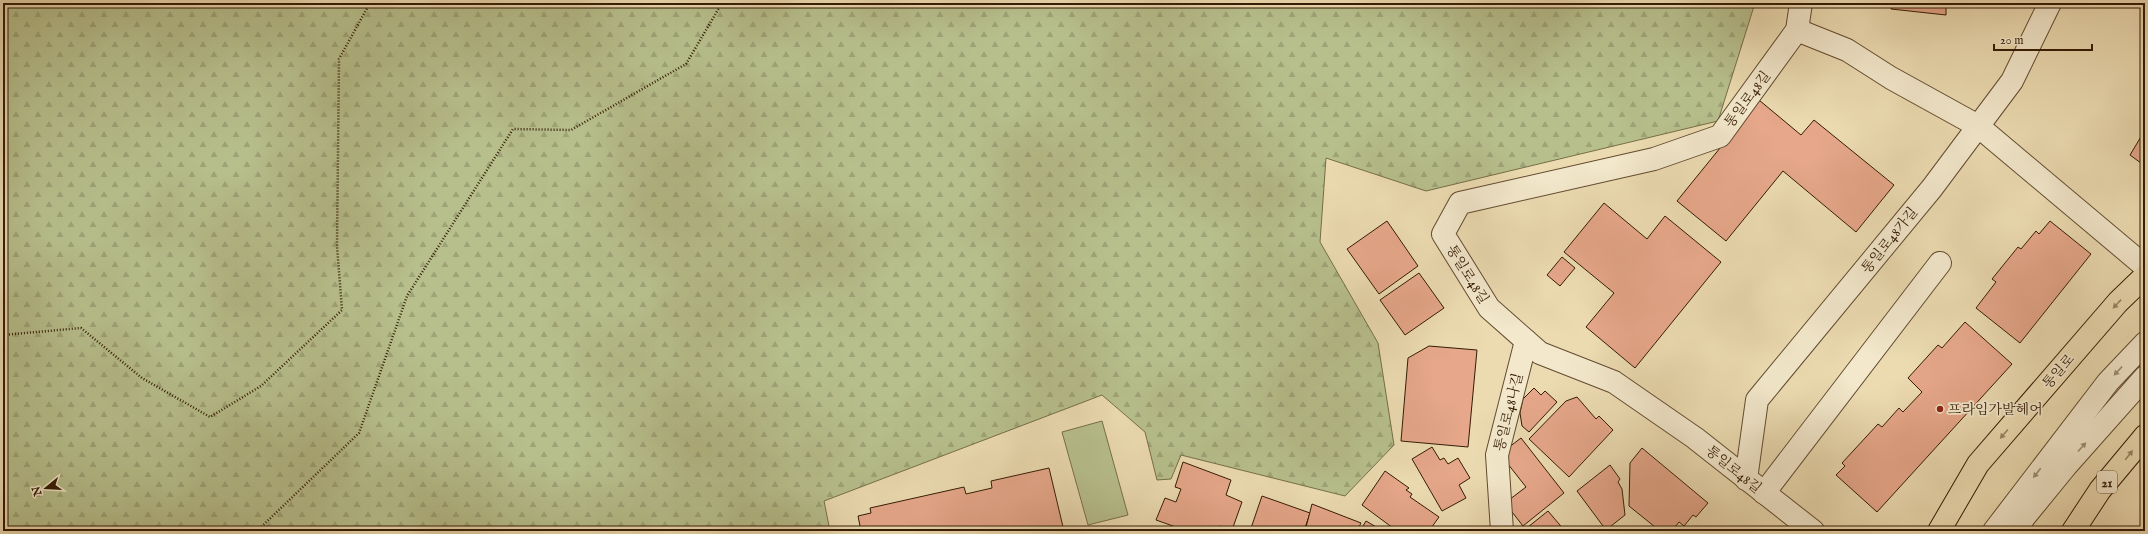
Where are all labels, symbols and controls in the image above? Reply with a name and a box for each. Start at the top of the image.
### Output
scale bar [1994,26,2092,52]
text: 20 m [2000,33,2023,48]
street label: 통일로48길 [1721,68,1775,132]
street label: 통일로48가길 [1858,204,1922,277]
street label: 통일로48길 [1442,242,1492,307]
one-way arrow [2113,299,2122,308]
street label: 통일로 [2039,350,2079,393]
one-way arrow [2113,366,2123,376]
street label: 통일로48나길 [1491,371,1527,453]
place label: 프라임가발헤어 [1948,401,2043,419]
marker: 프라임가발헤어 [1935,404,1945,414]
one-way arrow [2000,428,2009,439]
street label: 통일로48길 [1702,442,1765,498]
one-way arrow [2078,442,2087,452]
one-way arrow [2125,449,2134,460]
one-way arrow [2033,467,2042,478]
north arrow [26,468,66,508]
road number: 21 [2097,471,2117,493]
text: N [29,484,46,498]

